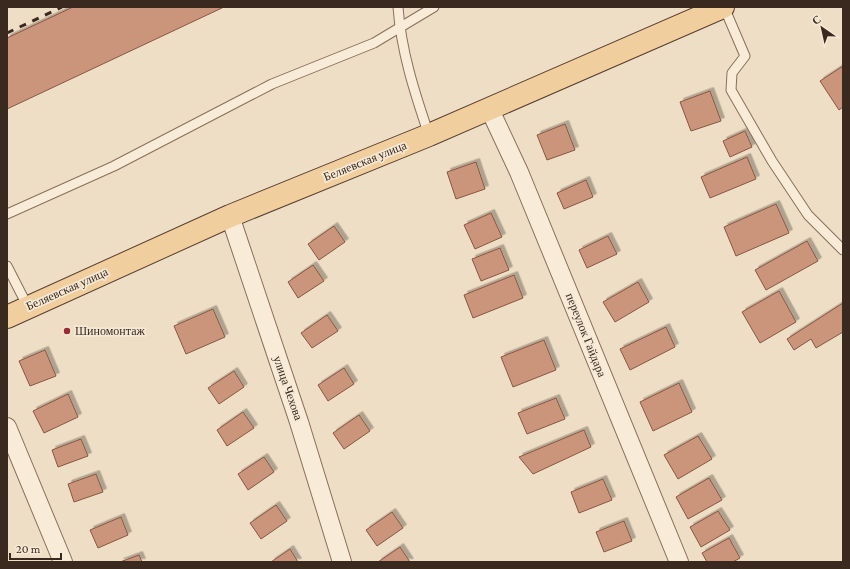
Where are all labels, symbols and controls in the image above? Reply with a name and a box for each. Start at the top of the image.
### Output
north arrow [802,8,842,48]
text: С [810,12,823,27]
street label: Беляевская улица [321,138,409,184]
street label: Беляевская улица [24,264,111,313]
street label: переулок Гайдара [563,291,609,380]
place label: Шиномонтаж [75,324,145,338]
marker: Шиномонтаж [62,326,72,336]
street label: улица Чехова [270,354,306,423]
scale bar [10,535,61,561]
text: 20 m [16,542,41,556]

